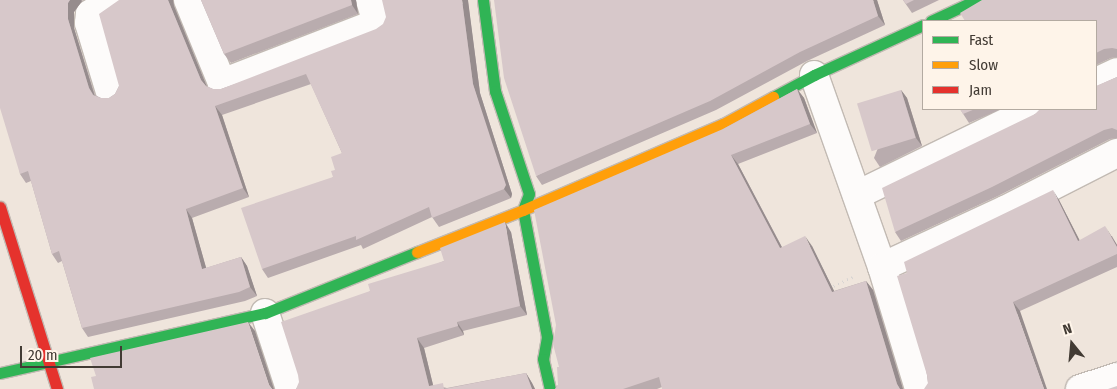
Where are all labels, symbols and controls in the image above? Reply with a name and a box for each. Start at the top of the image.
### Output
legend [922,20,1097,110]
text: Fast [969,31,993,49]
text: Slow [969,56,998,74]
text: Jam [969,81,992,99]
north arrow [1047,319,1097,369]
text: N [1061,320,1074,339]
scale bar [22,336,125,368]
text: 20 m [28,346,58,364]

